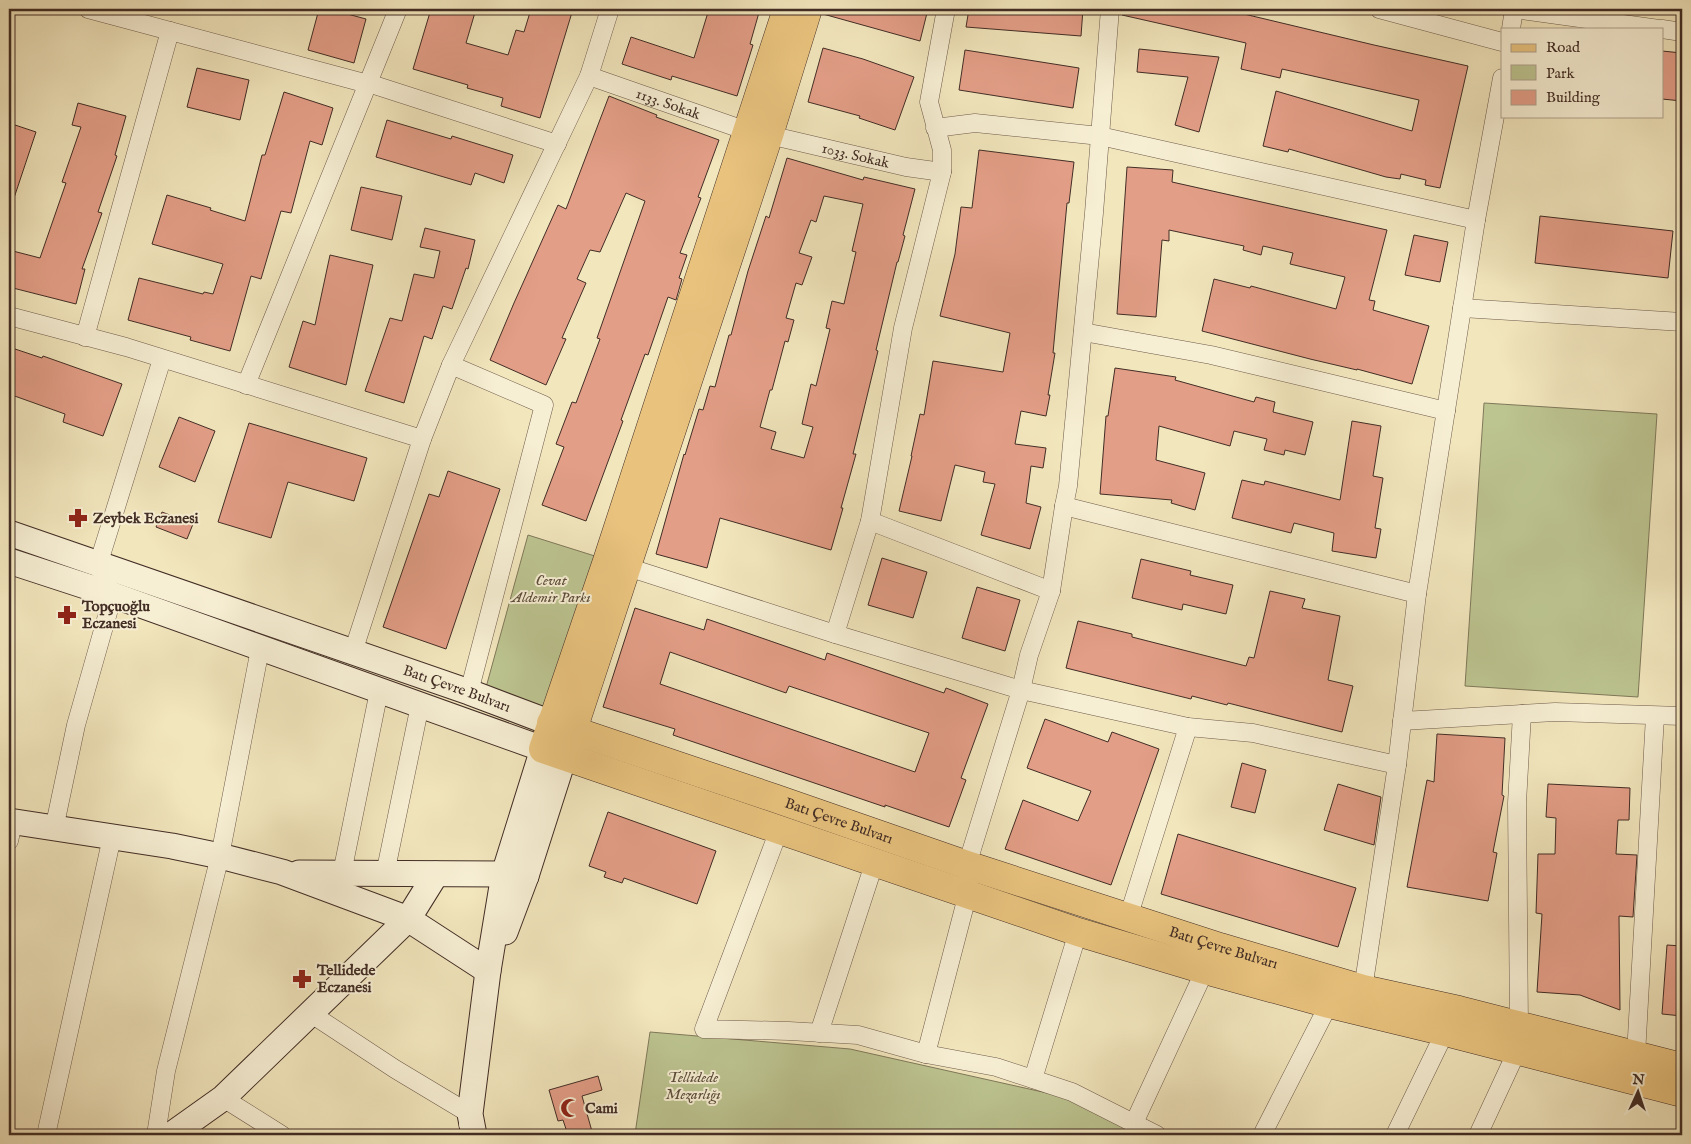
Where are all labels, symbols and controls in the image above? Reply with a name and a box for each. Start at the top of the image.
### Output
legend [1501,28,1664,118]
text: Road [1546,38,1581,57]
text: Park [1546,64,1576,83]
street label: 1133. Sokak [633,84,704,124]
text: Building [1546,88,1601,107]
street label: 1033. Sokak [820,138,892,173]
pharmacy icon: Zeybek Eczanesi [67,507,89,529]
place label: Zeybek Eczanesi [93,509,198,528]
park label: Cevat Aldemir Parkı [509,571,591,607]
place label: Topçuoğlu Eczanesi [81,597,150,633]
pharmacy icon: Topçuoğlu Eczanesi [56,604,78,626]
street label: Batı Çevre Bulvarı [400,660,513,716]
street label: Batı Çevre Bulvarı [782,793,895,848]
street label: Batı Çevre Bulvarı [1167,922,1280,973]
place label: Tellidede Eczanesi [316,961,376,997]
pharmacy icon: Tellidede Eczanesi [291,968,313,990]
north arrow [1614,1066,1664,1116]
park label: Tellidede Mezarlığı [665,1068,721,1105]
text: N [1631,1071,1645,1089]
mosque icon: Cami [559,1097,581,1119]
place label: Cami [585,1099,618,1118]

